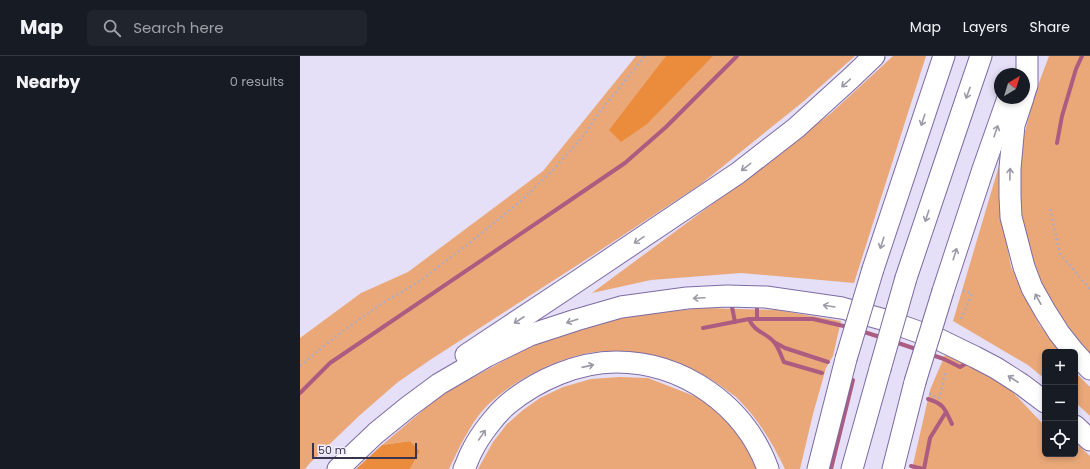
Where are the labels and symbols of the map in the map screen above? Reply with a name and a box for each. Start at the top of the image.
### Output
north arrow [994,68,1030,104]
one-way arrow [840,79,851,88]
one-way arrow [964,86,972,98]
one-way arrow [919,113,926,126]
one-way arrow [993,125,1001,137]
one-way arrow [740,162,751,171]
one-way arrow [1006,168,1014,181]
one-way arrow [923,209,930,222]
one-way arrow [633,236,644,244]
one-way arrow [878,236,885,249]
one-way arrow [952,248,959,261]
one-way arrow [693,294,706,301]
one-way arrow [1034,294,1042,306]
one-way arrow [823,302,836,310]
one-way arrow [513,316,525,324]
one-way arrow [566,318,579,325]
one-way arrow [581,361,594,369]
one-way arrow [1008,375,1019,384]
one-way arrow [478,430,486,441]
scale bar [312,441,417,460]

